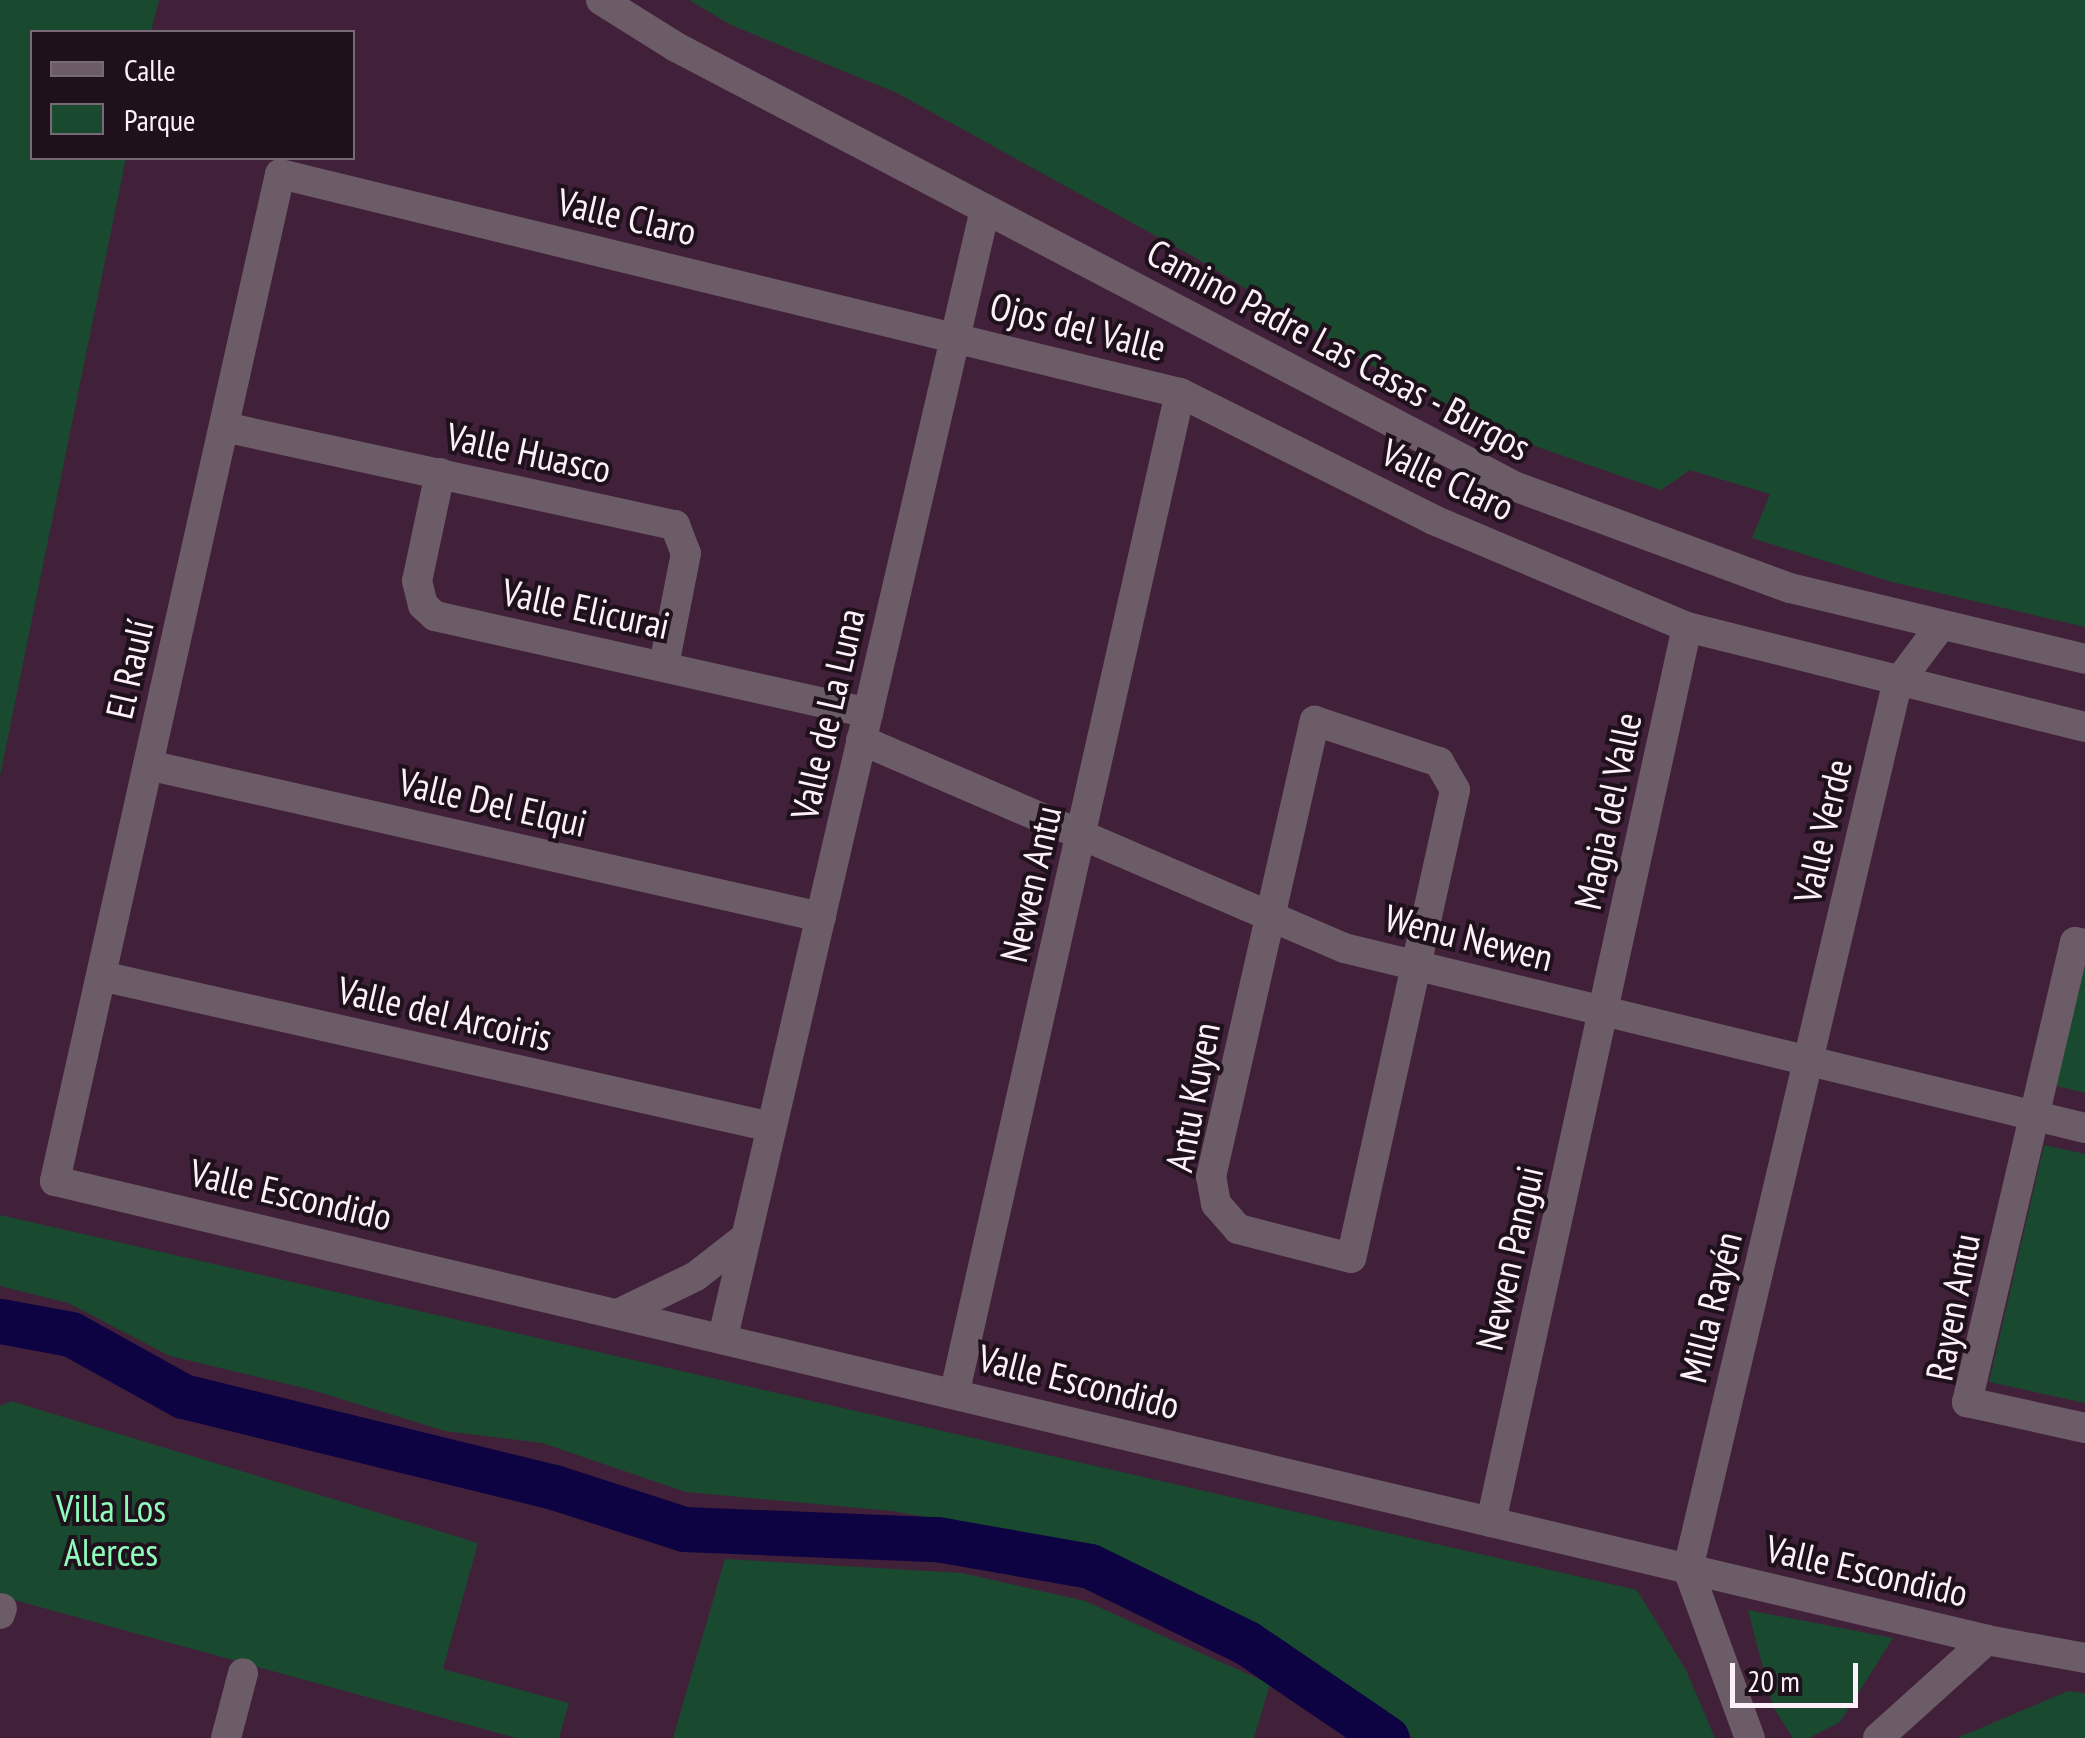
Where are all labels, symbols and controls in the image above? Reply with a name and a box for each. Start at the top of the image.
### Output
legend [30,30,355,160]
text: Calle [124,50,176,89]
text: Parque [124,100,195,139]
street label: Valle Claro [553,178,701,254]
street label: Camino Padre Las Casas - Burgos [1138,228,1540,470]
street label: Ojos del Valle [985,282,1171,370]
street label: Valle Huasco [443,412,615,492]
street label: Valle Claro [1374,429,1522,529]
street label: Valle Elicurai [498,568,674,648]
street label: Valle de La Luna [781,604,873,824]
street label: El Raulí [96,615,162,723]
street label: Magia del Valle [1564,708,1650,914]
street label: Valle Verde [1783,754,1861,908]
street label: Valle Del Elqui [395,758,591,846]
street label: Newen Antu [990,801,1070,967]
street label: Wenu Newen [1380,894,1558,980]
street label: Valle del Arcoiris [333,966,557,1060]
street label: Antu Kuyen [1155,1019,1229,1175]
street label: Valle Escondido [186,1149,396,1239]
street label: Newen Pangui [1466,1162,1552,1354]
street label: Milla Rayén [1669,1227,1751,1387]
street label: Rayen Antu [1915,1229,1989,1385]
street label: Valle Escondido [974,1334,1184,1428]
park label: Villa Los Alerces [56,1485,166,1575]
street label: Valle Escondido [1762,1525,1972,1615]
scale bar [1735,1643,1862,1705]
text: 20 m [1747,1661,1800,1700]

